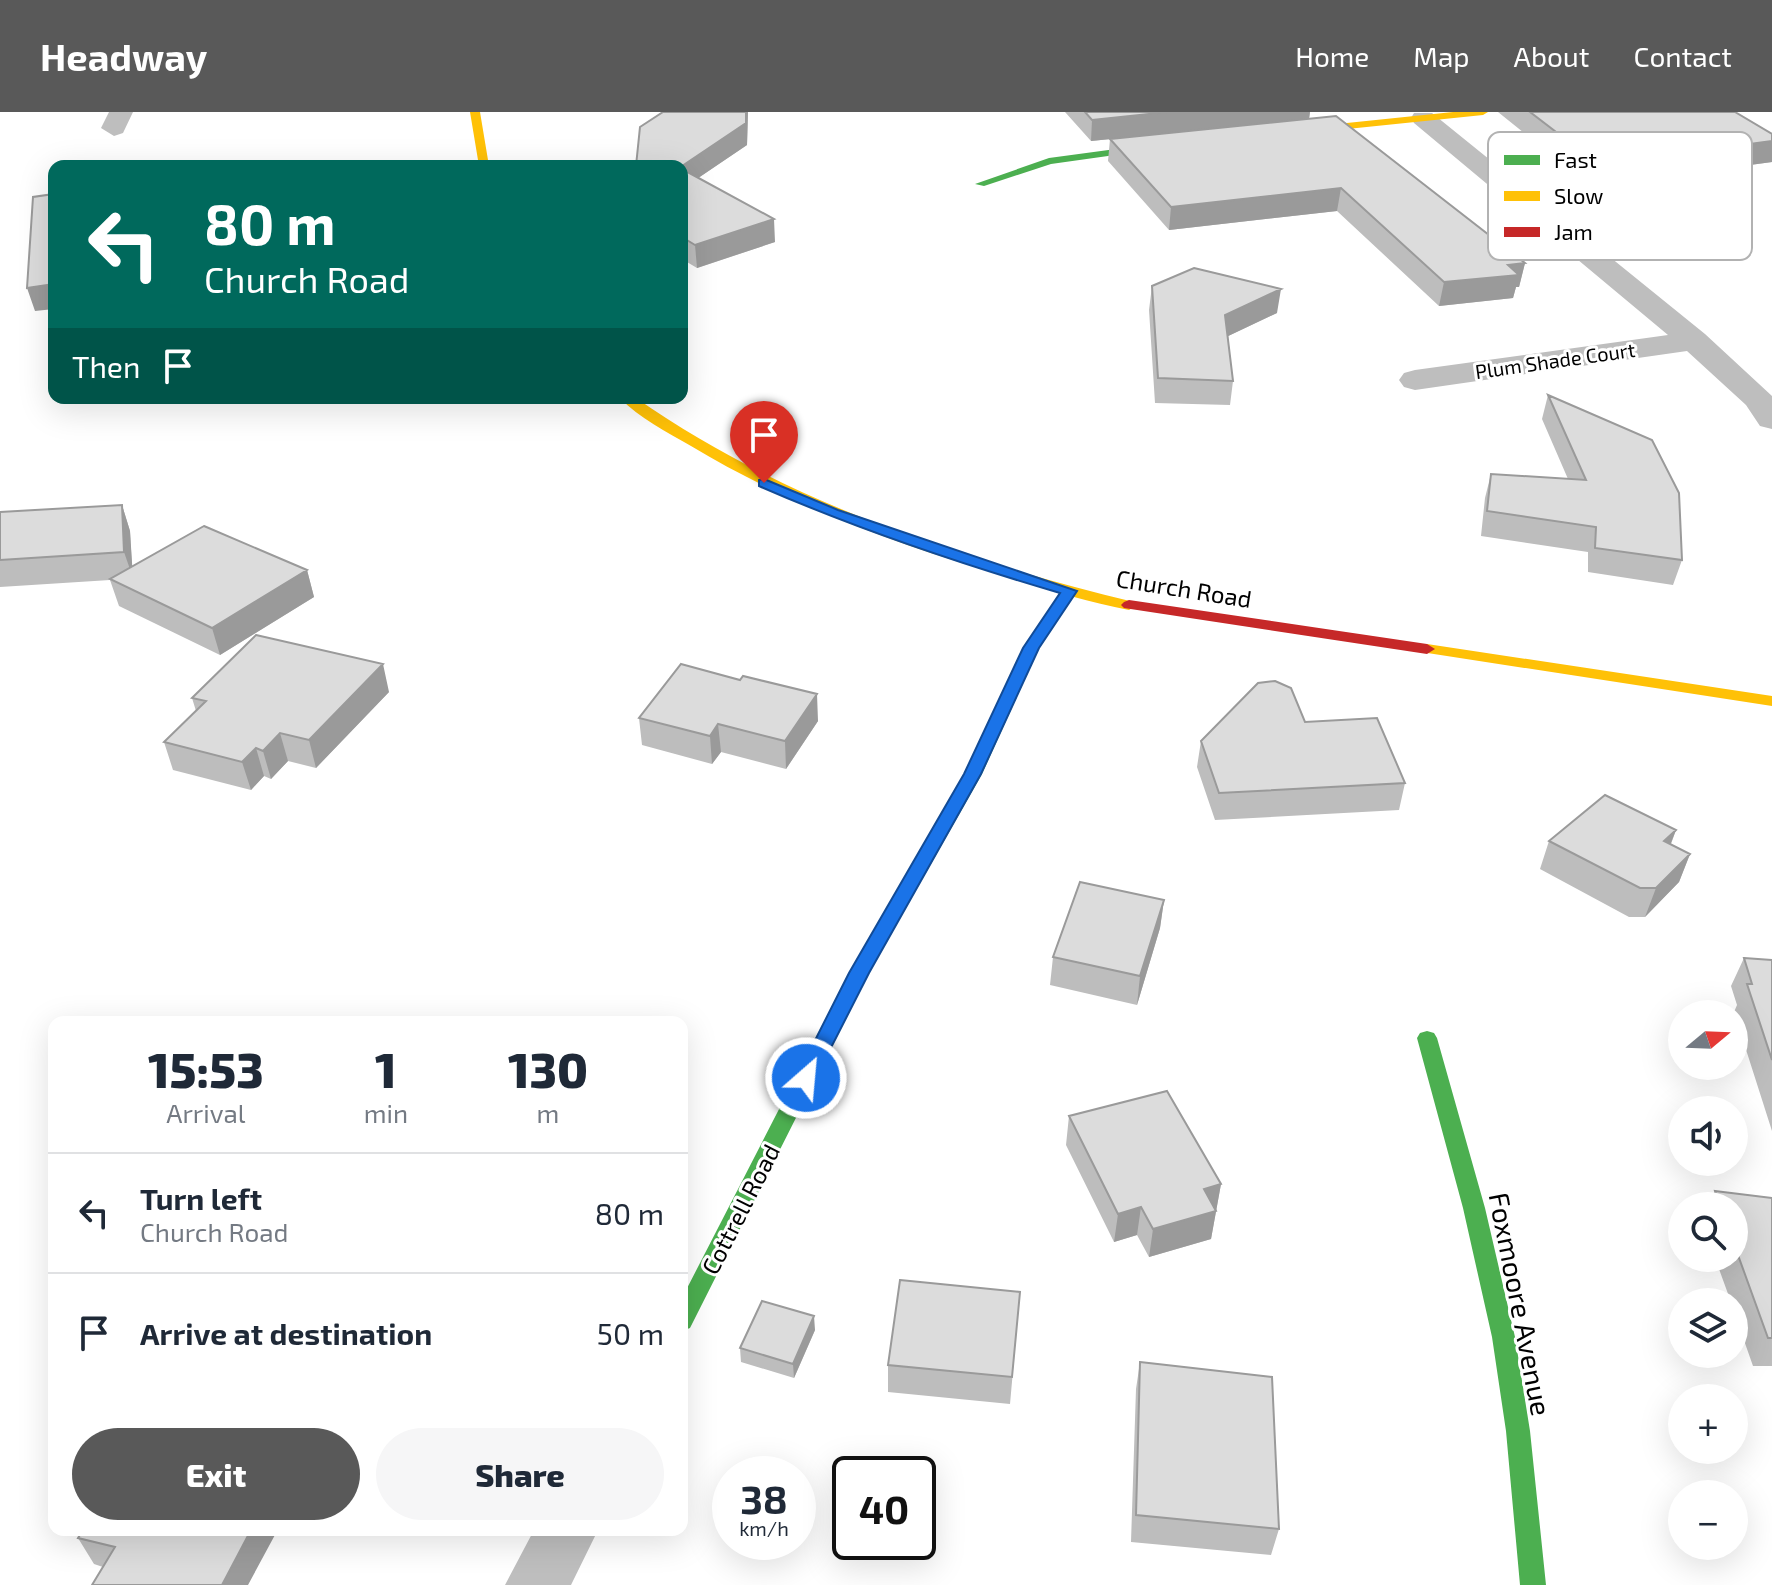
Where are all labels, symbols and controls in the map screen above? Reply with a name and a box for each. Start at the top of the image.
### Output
text: Headway [40,33,207,79]
text: Home [1295,39,1369,73]
text: Map [1413,39,1470,73]
text: About [1514,39,1589,73]
text: Contact [1633,39,1732,73]
legend [1488,132,1752,260]
text: Fast [1554,146,1597,172]
text: Slow [1554,182,1603,208]
text: 80 m [204,189,336,256]
icon: left [72,192,176,296]
text: Jam [1554,218,1593,244]
text: Church Road [204,257,409,300]
street label: Plum Shade Court [1473,337,1637,383]
icon: arrive [156,344,200,388]
text: Then [72,348,140,384]
pin [730,401,798,483]
icon: arrive [742,413,786,457]
street label: Church Road [1114,563,1254,613]
north arrow [1668,1000,1748,1080]
map controls [1668,1000,1748,1560]
position arrow [764,1036,848,1120]
text: 15:53 [148,1040,264,1098]
text: 1 [375,1040,397,1098]
text: 130 [508,1040,588,1098]
button: sound [1668,1096,1748,1176]
text: Arrival [166,1097,245,1128]
text: min [364,1097,408,1128]
text: m [537,1097,559,1128]
street label: Cottrell Road [695,1139,785,1279]
text: Turn left [140,1180,262,1216]
street label: Foxmoore Avenue [1483,1190,1559,1418]
icon: left [72,1191,116,1235]
button: search [1668,1192,1748,1272]
text: 80 m [595,1195,664,1231]
text: Church Road [140,1216,288,1247]
button: layers [1668,1288,1748,1368]
icon: arrive [72,1311,116,1355]
text: Arrive at destination [140,1315,432,1351]
text: 50 m [597,1315,664,1351]
button: + [1668,1384,1748,1464]
button: Exit [72,1428,360,1520]
button: Share [376,1428,664,1520]
speed limit sign: 40 [832,1456,936,1560]
text: 38 [740,1474,788,1522]
button: − [1668,1480,1748,1560]
text: km/h [739,1516,789,1540]

